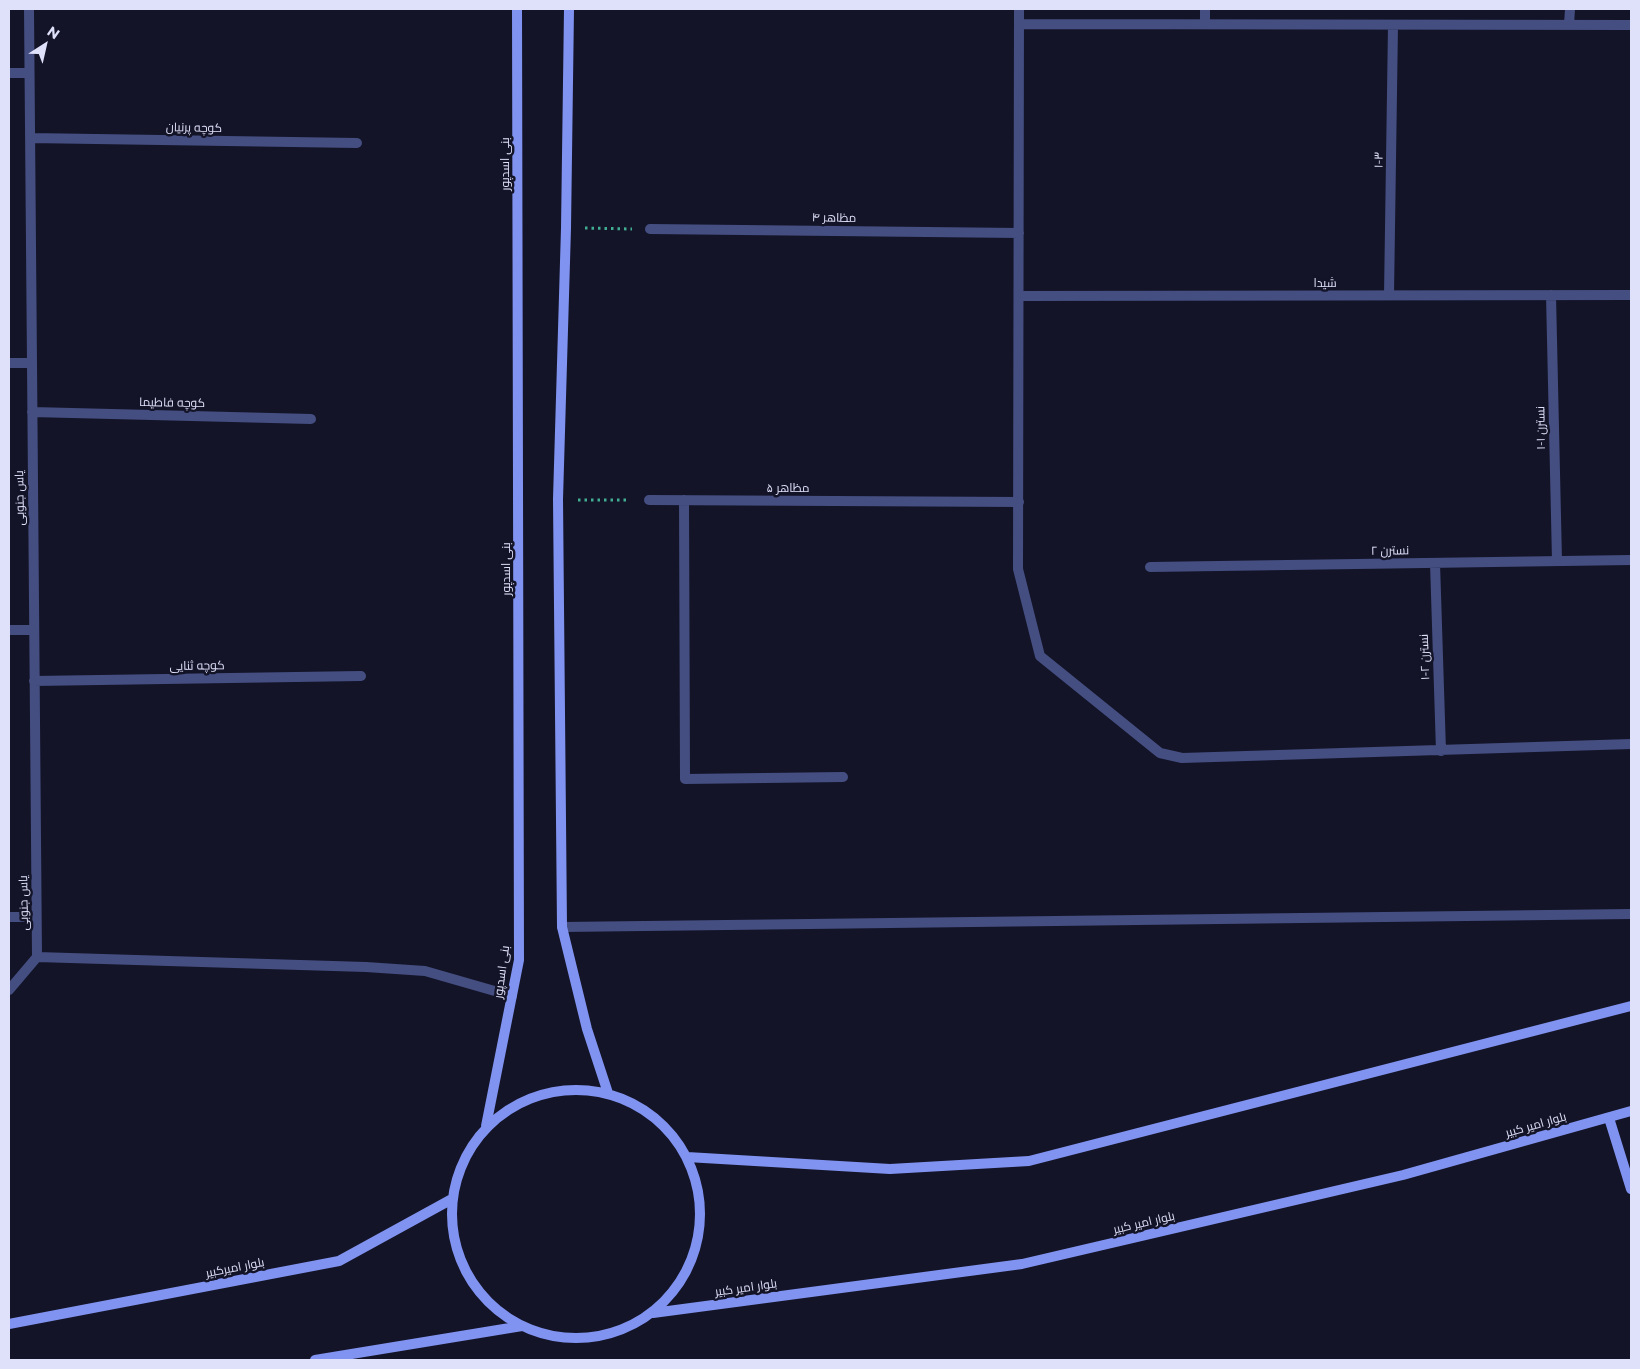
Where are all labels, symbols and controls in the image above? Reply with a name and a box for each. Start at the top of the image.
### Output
north arrow [20,20,70,70]
text: N [44,22,63,43]
street label: کوچه پرنیان [166,120,222,136]
street label: بنی اسدپور [498,137,512,191]
street label: ۱-۳ [1372,152,1386,168]
street label: مظاهر ۴ [812,210,856,226]
street label: شیدا [1313,276,1337,290]
street label: کوچه فاطیما [139,395,205,411]
street label: نسترن ۱-۱ [1533,406,1549,450]
street label: یاس جنوبی [12,470,28,526]
street label: مظاهر ۵ [766,481,810,495]
street label: بنی اسدپور [499,542,513,596]
street label: نسترن ۲ [1371,543,1409,559]
street label: نسترن ۲-۱ [1417,634,1433,680]
street label: کوچه ثنایی [169,658,225,674]
street label: یاس جنوبی [16,875,32,931]
street label: بنی اسدپور [491,945,513,999]
street label: بلوار امیر کبیر [1504,1109,1568,1141]
street label: بلوار امیر کبیر [1112,1209,1176,1237]
street label: بلوار امیرکبیر [204,1255,266,1281]
street label: بلوار امیر کبیر [714,1277,778,1299]

